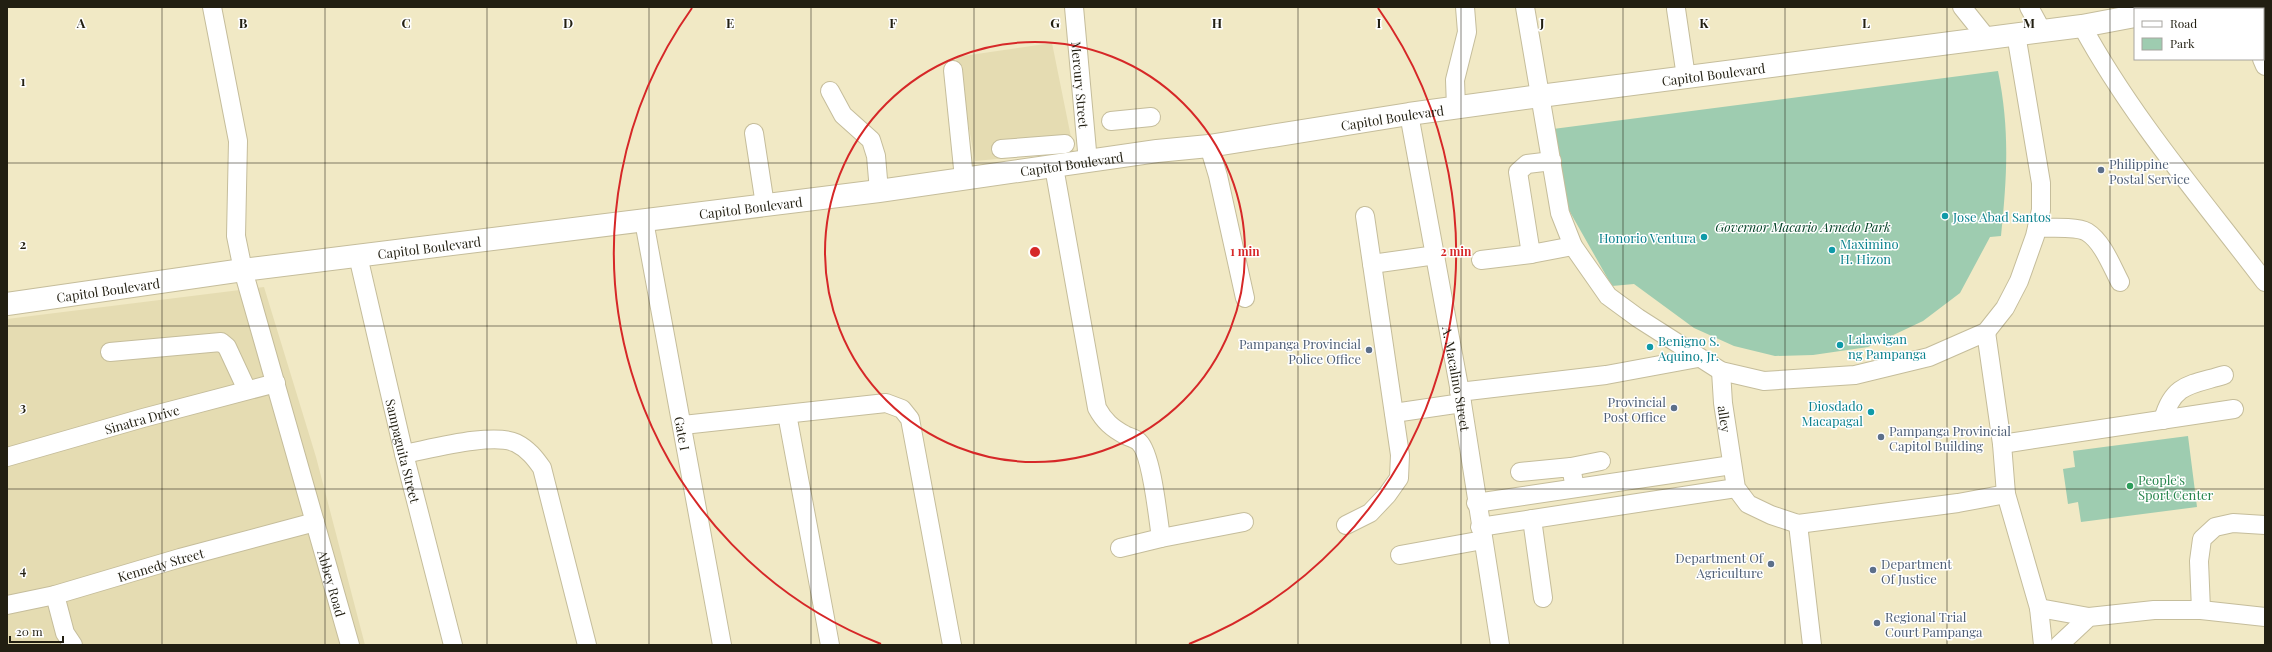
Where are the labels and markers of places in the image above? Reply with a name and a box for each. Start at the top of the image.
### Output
place label: Philippine Postal Service [2109,155,2190,187]
marker: Philippine Postal Service [2096,165,2106,175]
place label: Jose Abad Santos [1952,208,2051,225]
marker: Jose Abad Santos [1940,211,1950,221]
place label: Honorio Ventura [1599,229,1697,246]
marker: Honorio Ventura [1699,232,1709,242]
place label: Maximino H. Hizon [1840,235,1899,267]
centre of rings [1028,245,1042,259]
marker: Maximino H. Hizon [1827,245,1837,255]
place label: Lalawigan ng Pampanga [1848,330,1927,362]
place label: Benigno S. Aquino, Jr. [1657,332,1720,364]
place label: Pampanga Provincial Police Office [1239,335,1361,367]
marker: Lalawigan ng Pampanga [1835,340,1845,350]
marker: Benigno S. Aquino, Jr. [1645,342,1655,352]
marker: Pampanga Provincial Police Office [1364,345,1374,355]
place label: Provincial Post Office [1603,393,1666,425]
place label: Diosdado Macapagal [1802,397,1863,429]
marker: Provincial Post Office [1669,403,1679,413]
marker: Diosdado Macapagal [1866,407,1876,417]
place label: Pampanga Provincial Capitol Building [1889,422,2011,454]
marker: Pampanga Provincial Capitol Building [1876,432,1886,442]
place label: People's Sport Center [2138,471,2214,503]
marker: People's Sport Center [2125,481,2135,491]
place label: Department Of Agriculture [1675,549,1765,581]
place label: Department Of Justice [1881,555,1952,587]
marker: Department Of Agriculture [1766,559,1776,569]
marker: Department Of Justice [1868,565,1878,575]
place label: Regional Trial Court Pampanga [1885,608,1983,640]
marker: Regional Trial Court Pampanga [1872,618,1882,628]

